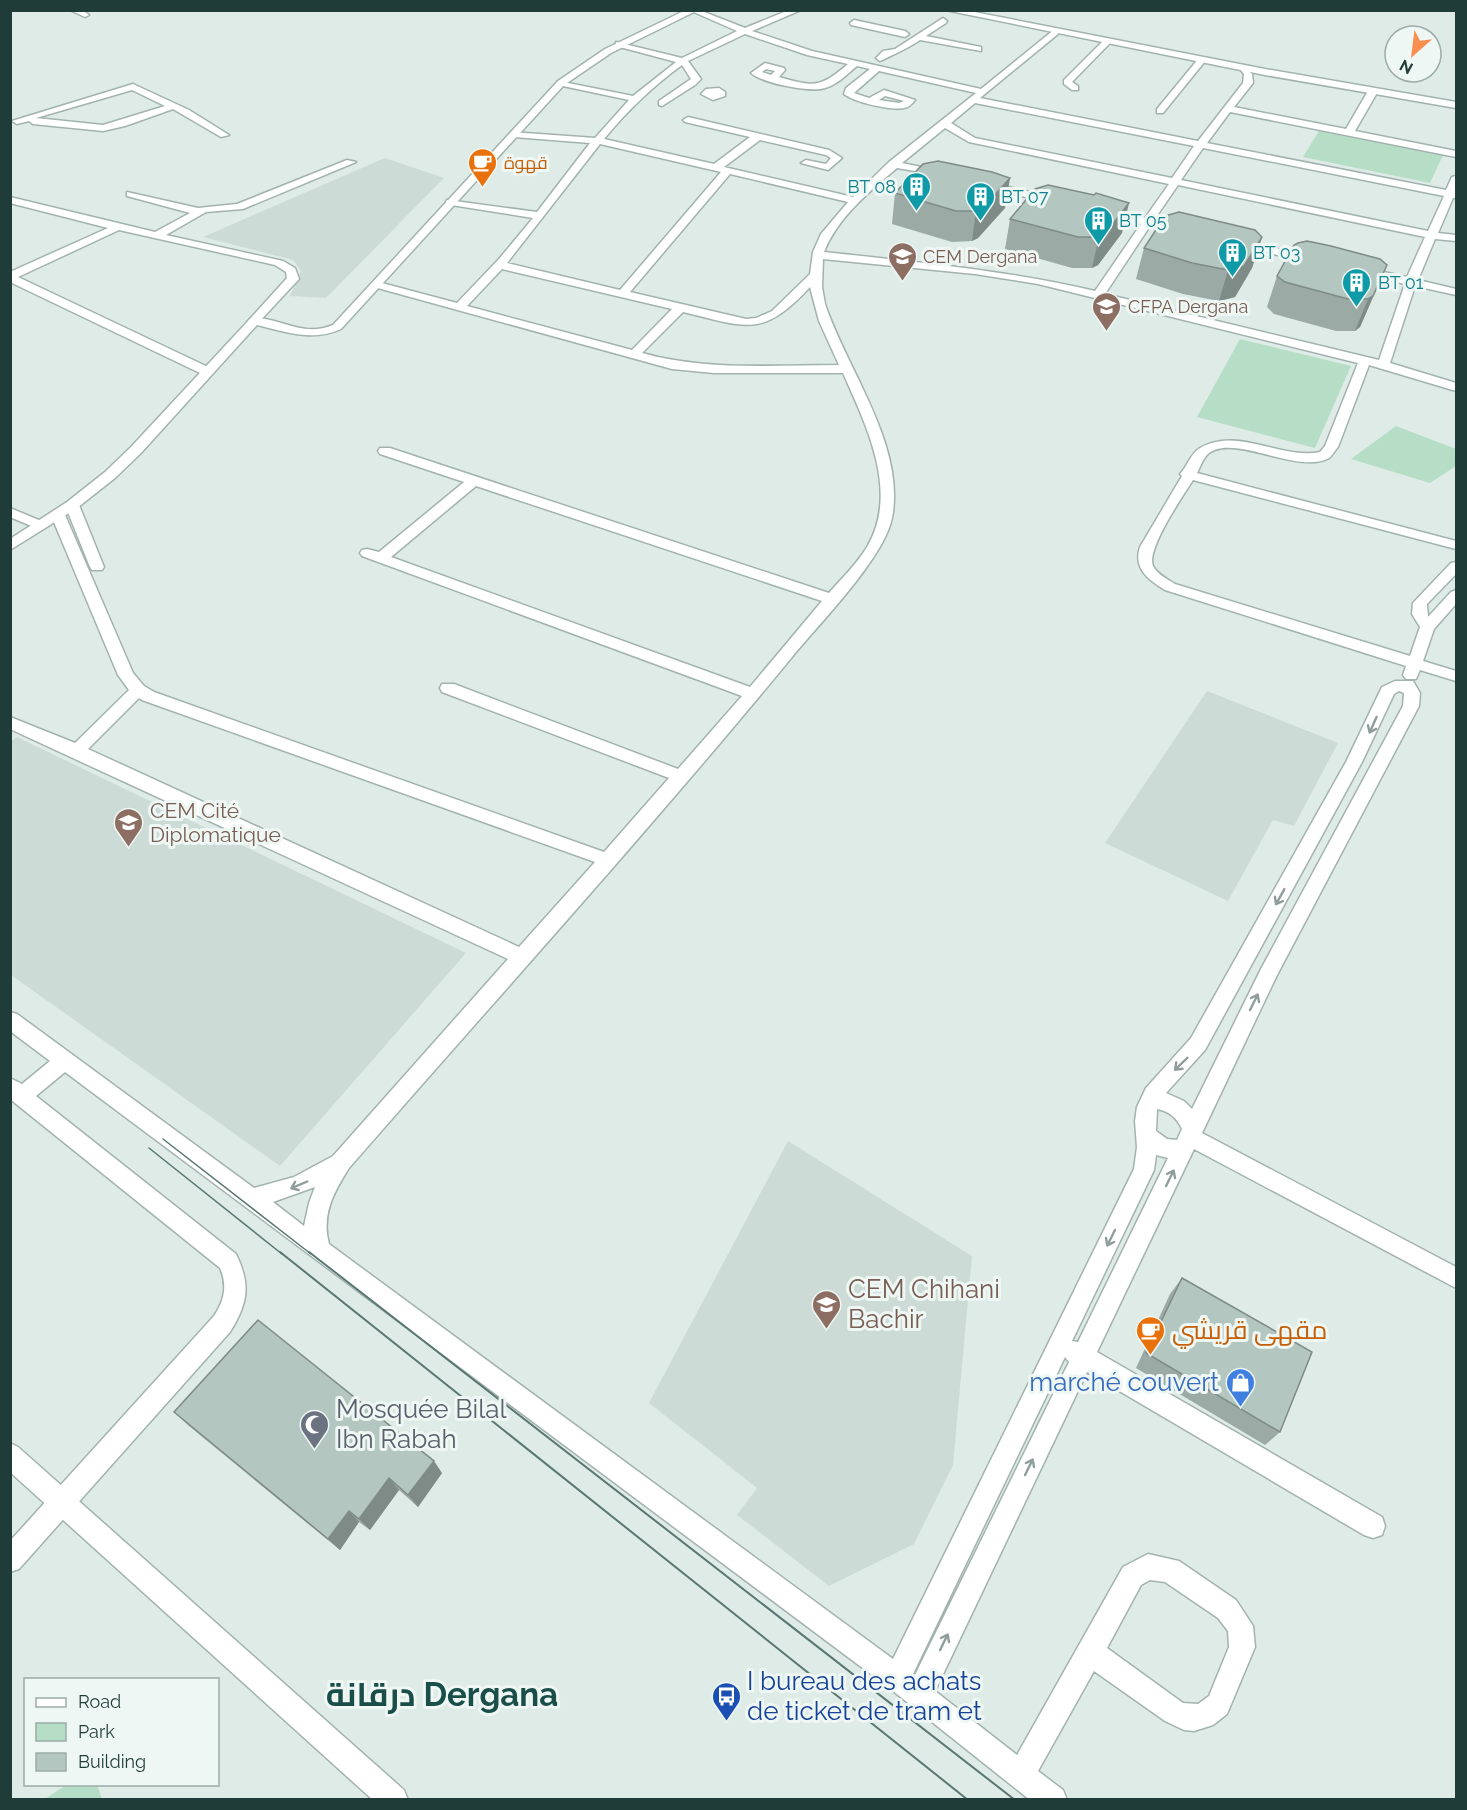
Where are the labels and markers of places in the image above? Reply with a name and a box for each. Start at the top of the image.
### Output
cafe icon: قهوة [467,146,499,188]
place label: قهوة [504,152,548,174]
building icon: BT 08 [901,170,933,212]
place label: BT 08 [847,176,896,197]
building icon: BT 07 [964,180,996,222]
place label: BT 07 [1001,186,1049,207]
building icon: BT 05 [1082,204,1114,246]
place label: BT 05 [1119,210,1167,231]
building icon: BT 03 [1216,236,1248,278]
school or university icon: CEM Dergana [886,240,918,282]
place label: BT 03 [1253,242,1300,263]
place label: CEM Dergana [923,246,1037,267]
building icon: BT 01 [1341,266,1373,308]
place label: BT 01 [1378,272,1424,293]
school or university icon: CFPA Dergana [1091,290,1123,332]
place label: CFPA Dergana [1128,296,1248,317]
place label: CEM Cité Diplomatique [150,798,281,847]
school or university icon: CEM Cité Diplomatique [113,806,145,848]
place label: CEM Chihani Bachir [848,1274,1000,1334]
school or university icon: CEM Chihani Bachir [811,1288,843,1330]
cafe icon: مقهى قريشي [1135,1314,1167,1356]
place label: مقهى قريشي [1172,1315,1328,1349]
shop icon: marché couvert [1224,1366,1256,1408]
place label: marché couvert [1029,1367,1219,1397]
place label: Mosquée Bilal Ibn Rabah [336,1394,507,1454]
mosque icon: Mosquée Bilal Ibn Rabah [299,1408,331,1450]
place label: I bureau des achats de ticket de tram et [747,1666,982,1726]
bus stop icon: I bureau des achats de ticket de tram et [710,1680,742,1722]

